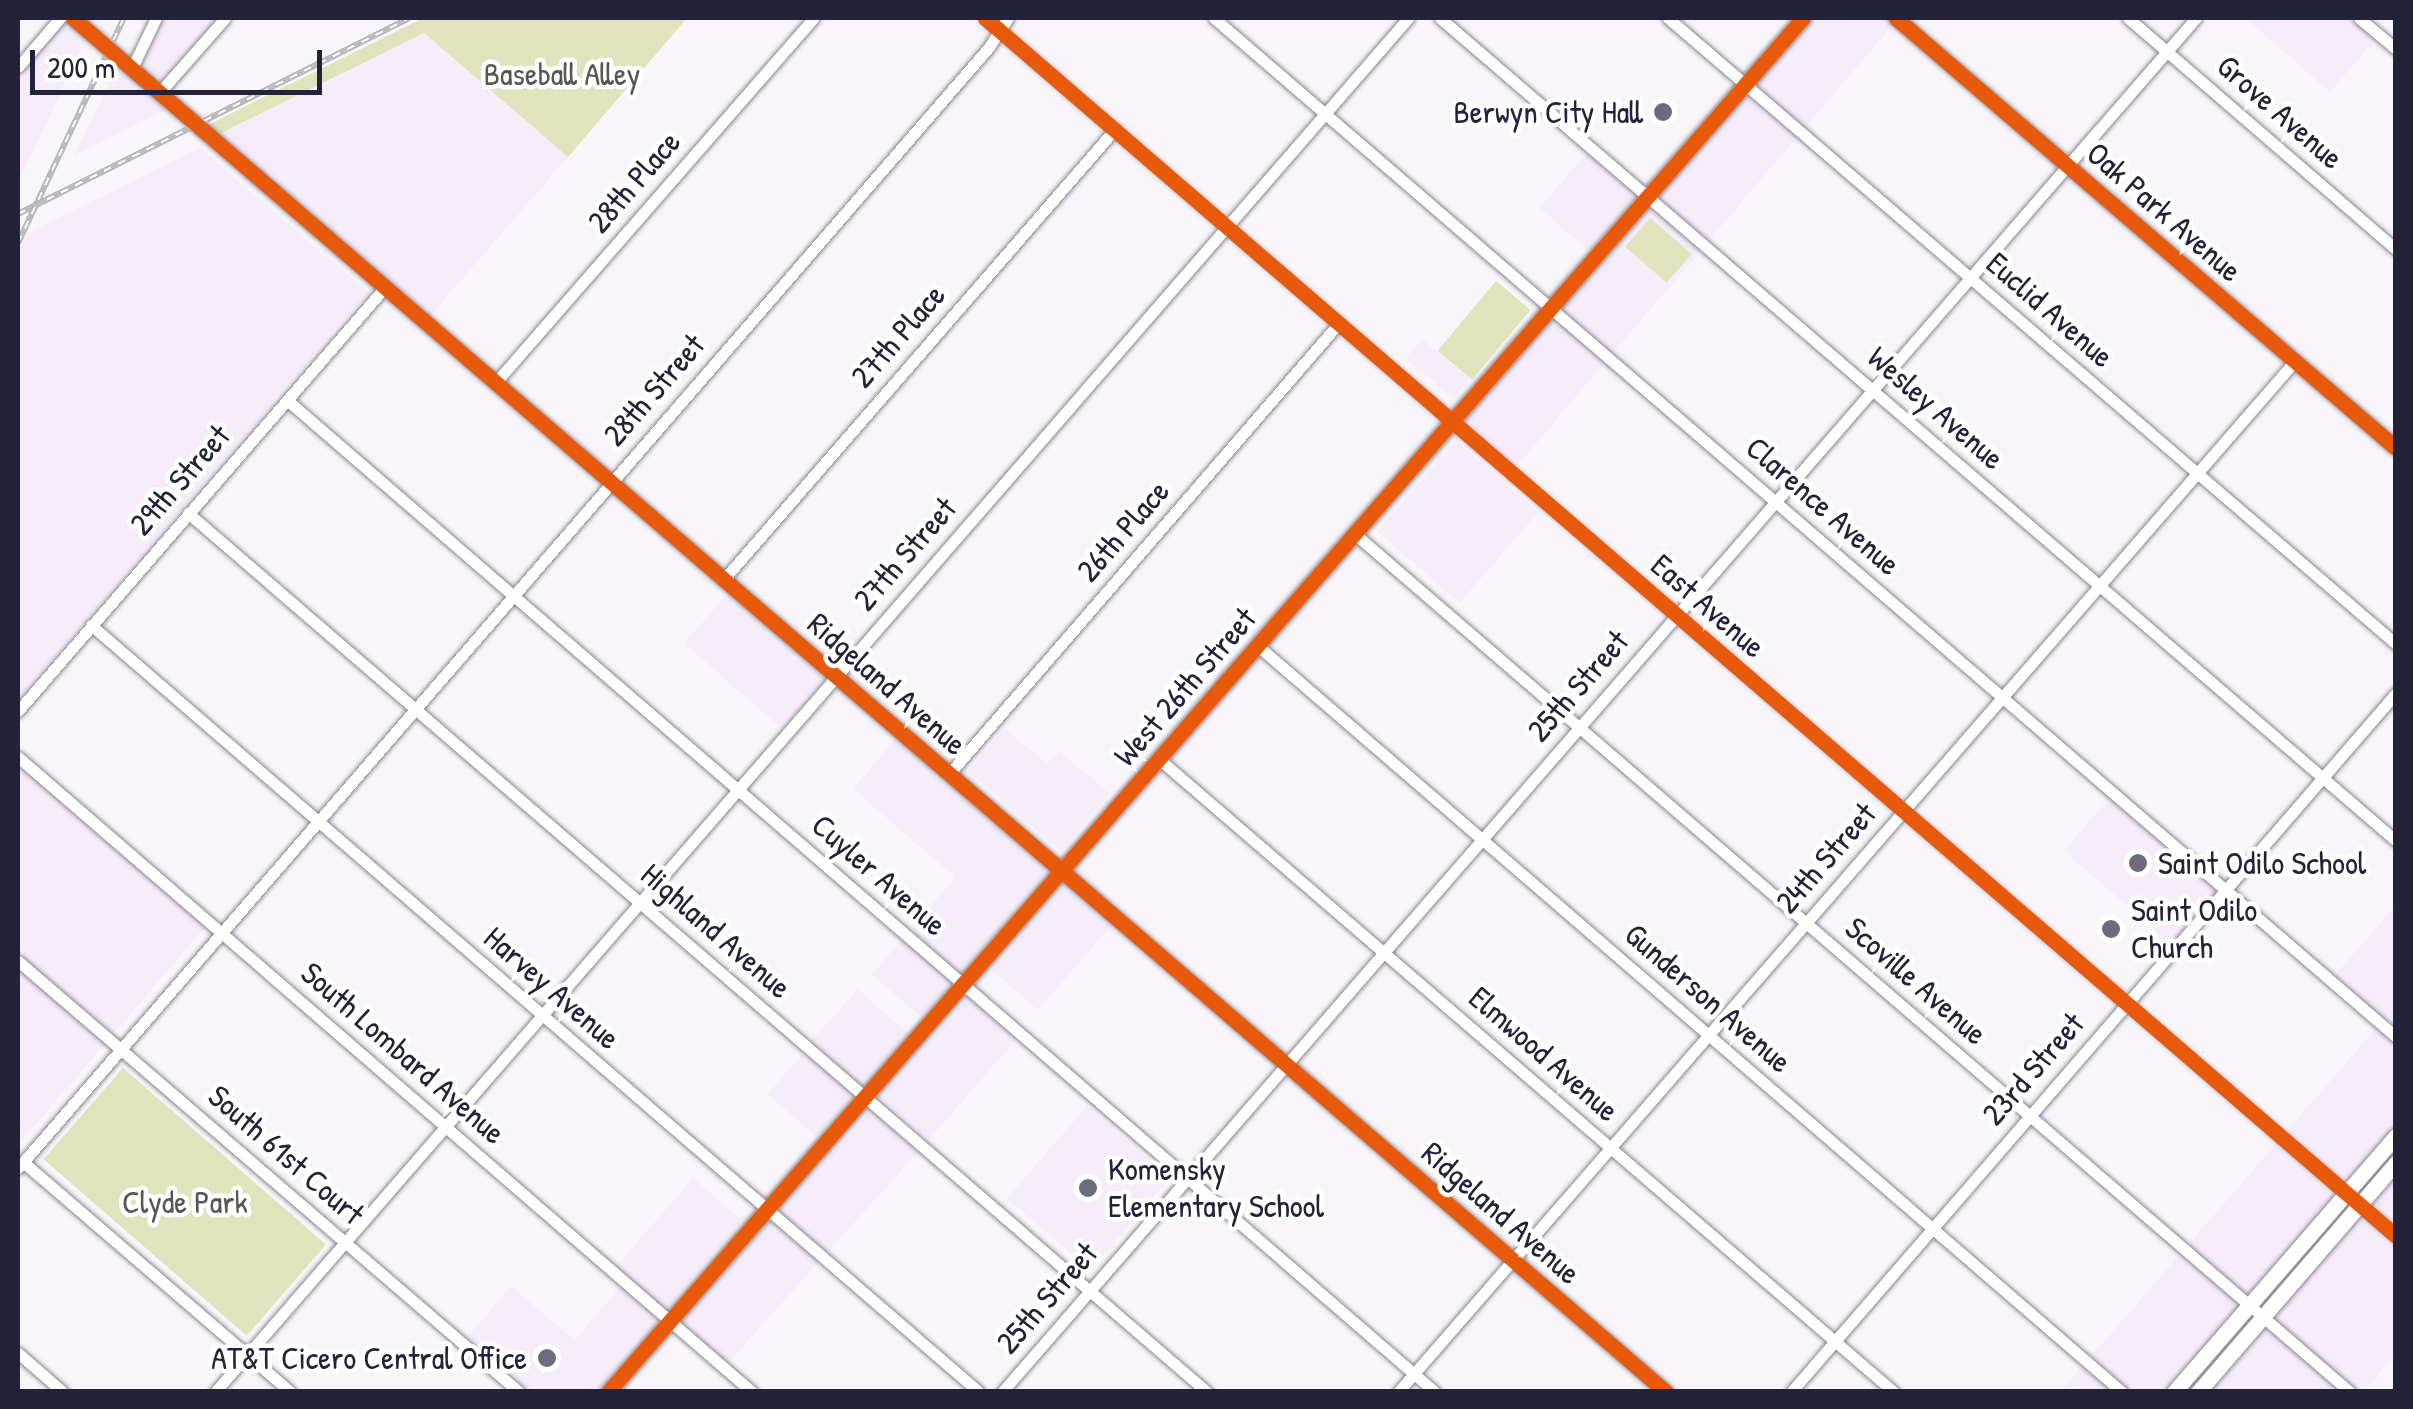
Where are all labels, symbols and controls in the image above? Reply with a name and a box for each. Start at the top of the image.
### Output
scale bar [35,30,328,92]
text: 200 m [47,47,115,87]
street label: Grove Avenue [2209,47,2351,177]
park label: Baseball Alley [484,55,640,93]
place label: Berwyn City Hall [1454,93,1643,131]
marker: Berwyn City Hall [1652,101,1674,123]
street label: 28th Place [579,123,689,241]
street label: Oak Park Avenue [2079,134,2249,290]
street label: Euclid Avenue [1979,244,2121,376]
street label: 27th Place [843,277,953,395]
street label: 28th Street [595,326,713,454]
street label: Wesley Avenue [1860,338,2012,478]
street label: 29th Street [122,417,238,543]
street label: Clarence Avenue [1738,429,1908,583]
street label: 26th Place [1069,473,1177,589]
street label: 27th Street [846,490,964,618]
street label: East Avenue [1643,546,1773,666]
street label: West 26th Street [1106,600,1264,774]
street label: Ridgeland Avenue [800,605,974,763]
street label: 25th Street [1519,623,1637,749]
street label: 24th Street [1768,795,1884,921]
street label: Cuyler Avenue [804,806,954,944]
place label: Saint Odilo School [2158,844,2366,882]
marker: Saint Odilo School [2127,852,2149,874]
street label: Highland Avenue [633,855,799,1007]
place label: Saint Odilo Church [2131,892,2257,967]
street label: Scoville Avenue [1837,909,1995,1053]
street label: Gunderson Avenue [1617,915,1799,1081]
marker: Saint Odilo Church [2100,918,2122,940]
street label: Harvey Avenue [476,919,628,1057]
street label: South Lombard Avenue [293,954,513,1152]
street label: Elmwood Avenue [1461,978,1627,1130]
street label: 23rd Street [1974,1005,2092,1133]
street label: South 61st Court [200,1077,372,1233]
street label: Ridgeland Avenue [1414,1134,1588,1292]
place label: Komensky Elementary School [1108,1151,1324,1226]
marker: Komensky Elementary School [1077,1177,1099,1199]
park label: Clyde Park [122,1183,248,1221]
street label: 25th Street [988,1235,1106,1361]
place label: AT&T Cicero Central Office [211,1339,527,1377]
marker: AT&T Cicero Central Office [536,1347,558,1369]

